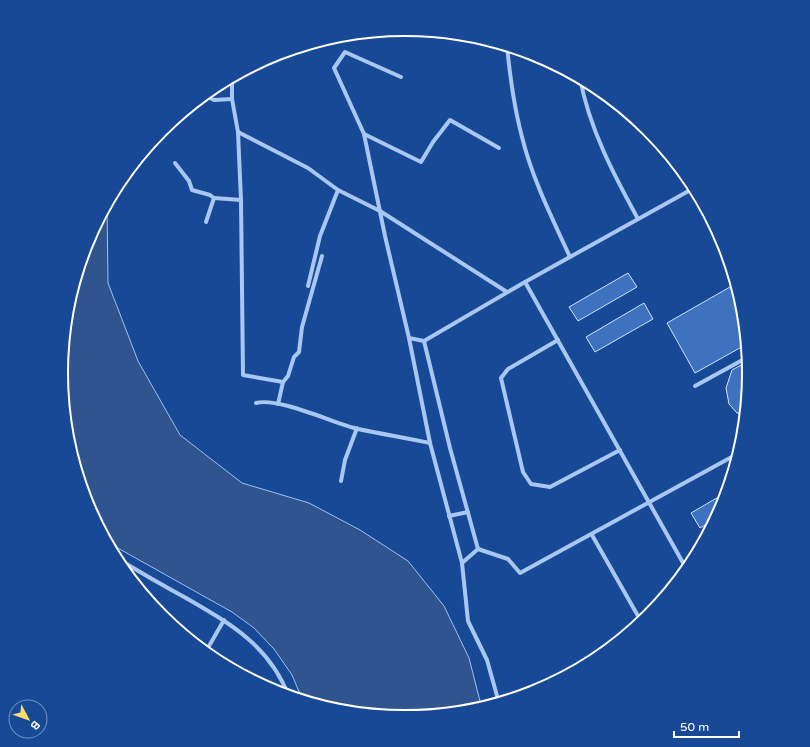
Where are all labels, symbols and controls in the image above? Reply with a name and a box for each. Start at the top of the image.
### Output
north arrow [8,699,48,739]
scale bar [674,713,739,739]
text: B [28,718,43,733]
text: 50 m [680,720,709,734]

